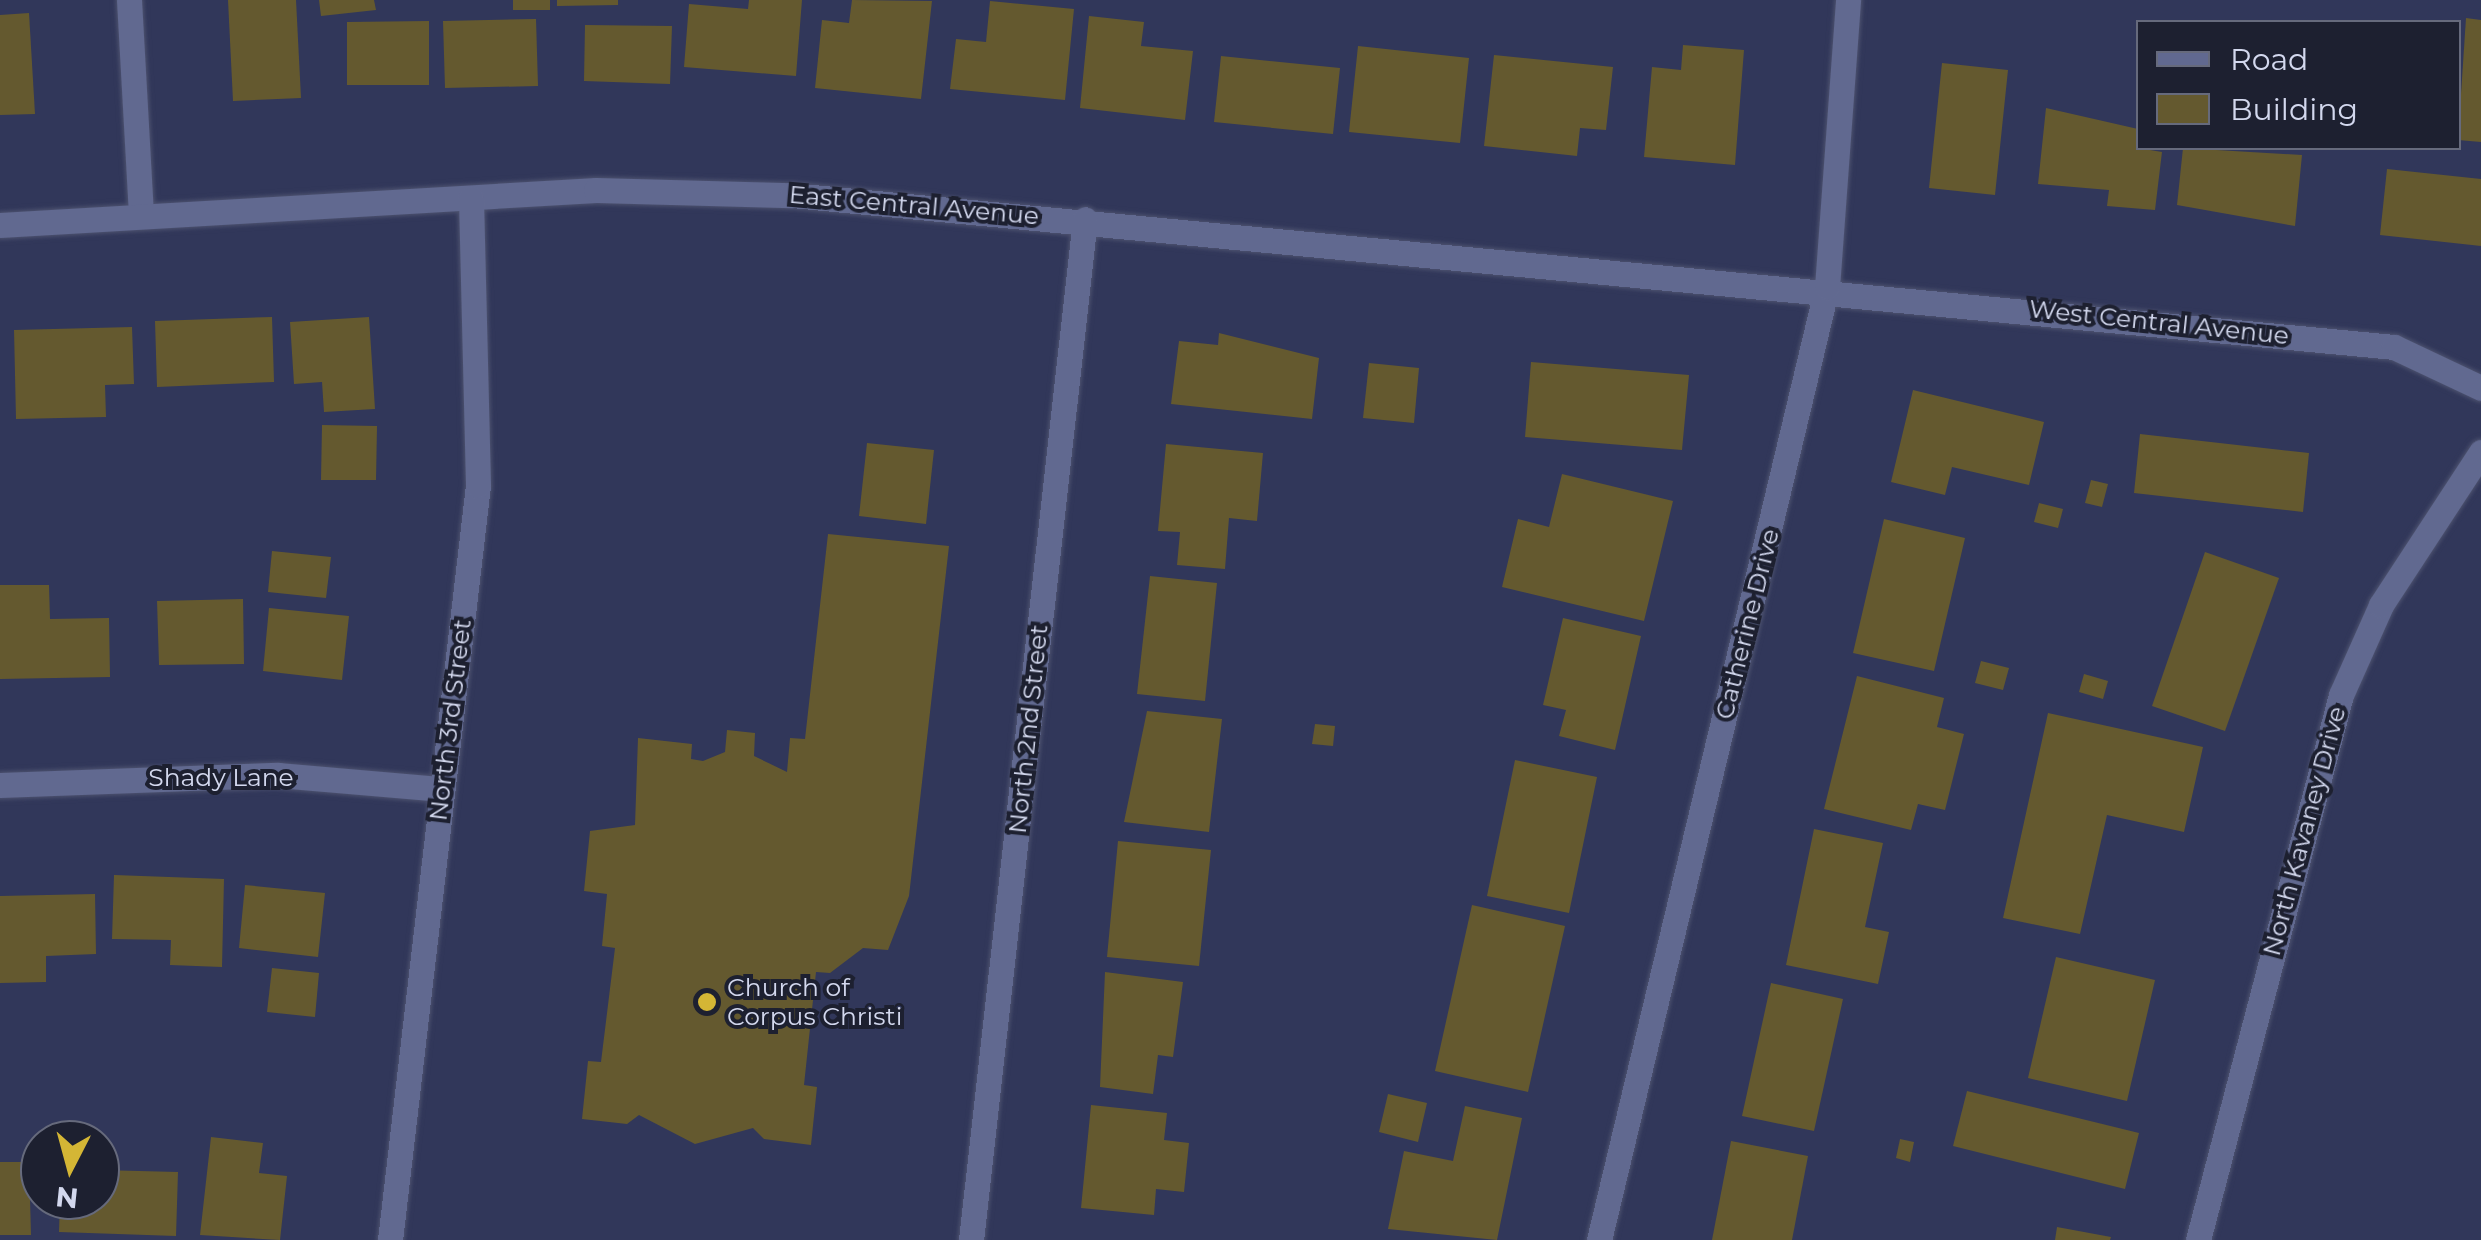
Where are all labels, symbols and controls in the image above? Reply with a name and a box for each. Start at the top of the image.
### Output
legend [2136,20,2461,150]
text: Road [2230,41,2308,78]
text: Building [2230,91,2358,128]
street label: East Central Avenue [788,179,1040,231]
street label: West Central Avenue [2028,293,2290,351]
street label: Catherine Drive [1709,526,1785,722]
street label: North 3rd Street [423,617,477,823]
street label: North 2nd Street [1002,623,1054,835]
street label: North Kavaney Drive [2256,703,2352,959]
street label: Shady Lane [148,762,294,792]
place label: Church of Corpus Christi [727,973,902,1032]
marker: Church of Corpus Christi [696,991,718,1013]
north arrow [20,1120,120,1220]
text: N [54,1180,80,1216]

